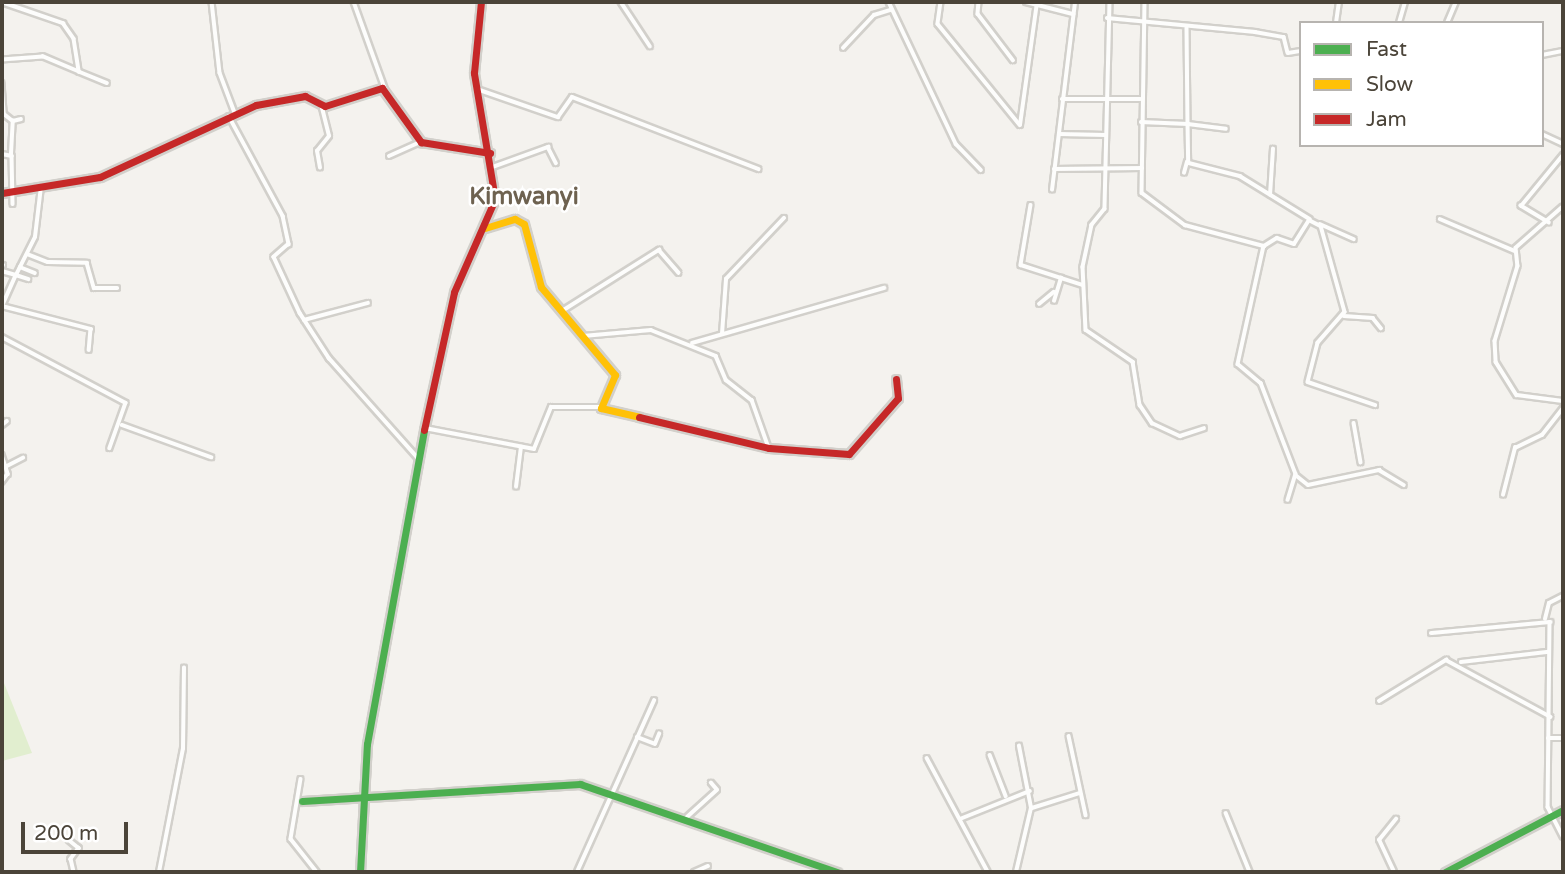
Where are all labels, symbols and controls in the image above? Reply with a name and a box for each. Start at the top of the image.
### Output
legend [1299,21,1544,147]
text: Fast [1366,37,1407,62]
text: Slow [1366,72,1413,97]
text: Jam [1366,107,1407,132]
district label: Kimwanyi [469,183,579,211]
scale bar [24,808,131,852]
text: 200 m [34,821,98,846]

